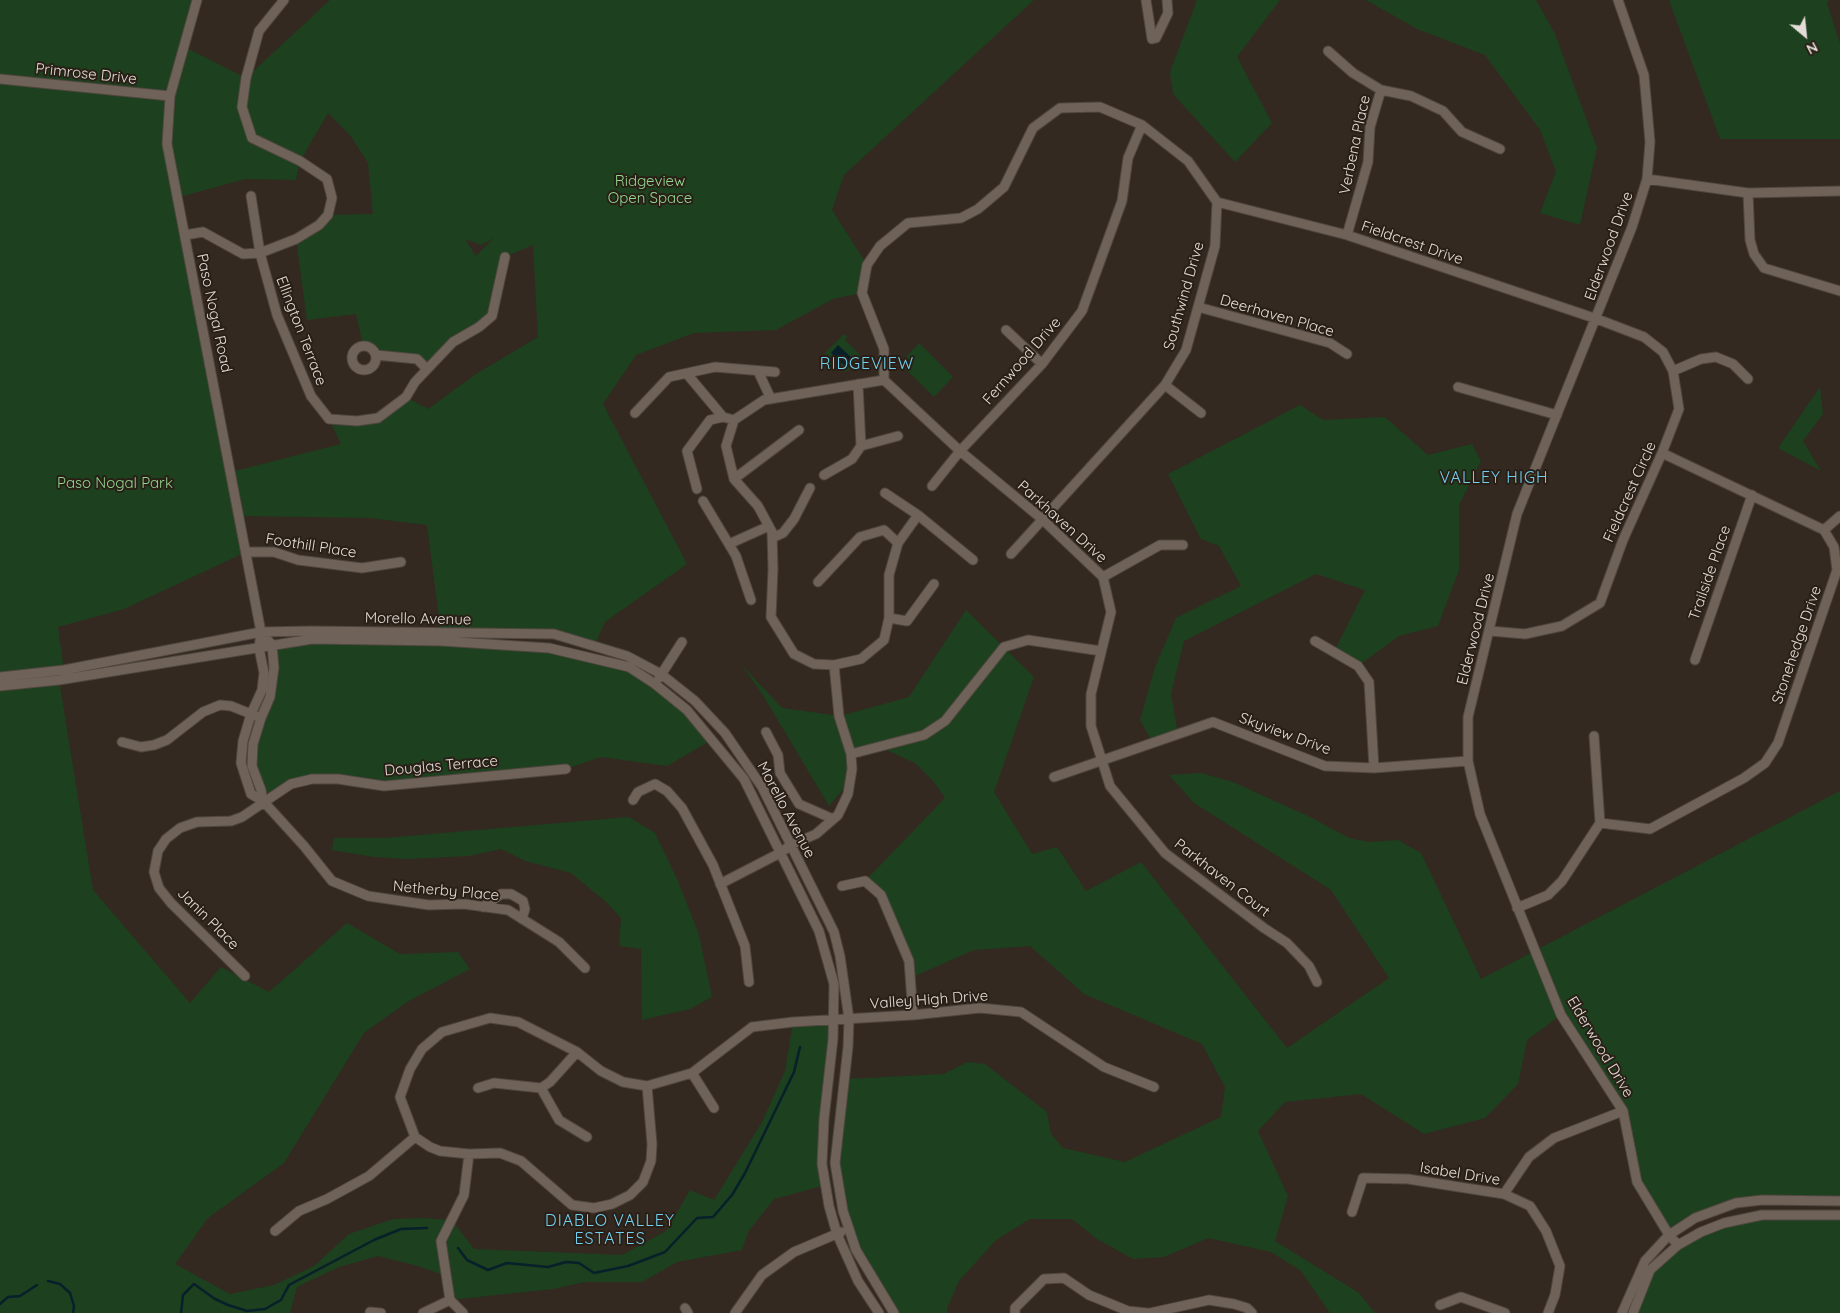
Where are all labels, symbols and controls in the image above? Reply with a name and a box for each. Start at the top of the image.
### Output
north arrow [1780,10,1830,60]
text: N [1803,38,1821,59]
street label: Primrose Drive [34,60,138,88]
street label: Verbena Place [1336,94,1374,196]
park label: Ridgeview Open Space [608,172,692,207]
street label: Elderwood Drive [1581,189,1637,303]
street label: Fieldcrest Drive [1359,217,1465,269]
street label: Southwind Drive [1160,240,1208,352]
street label: Paso Nogal Road [193,252,235,374]
street label: Ellington Terrace [272,274,330,388]
street label: Deerhaven Place [1218,291,1336,341]
street label: Fernwood Drive [979,314,1065,408]
district label: RIDGEVIEW [819,354,915,374]
street label: Fieldcrest Circle [1600,439,1660,545]
district label: VALLEY HIGH [1438,468,1550,488]
park label: Paso Nogal Park [57,474,173,492]
street label: Parkhaven Drive [1014,477,1110,567]
street label: Trailside Place [1685,523,1735,623]
street label: Foothill Place [264,530,358,562]
street label: Elderwood Drive [1453,571,1499,687]
street label: Stonehedge Drive [1768,584,1826,706]
street label: Morello Avenue [365,609,471,629]
street label: Skyview Drive [1237,709,1333,759]
street label: Douglas Terrace [384,752,498,780]
street label: Morello Avenue [753,759,819,861]
street label: Parkhaven Court [1171,835,1273,921]
street label: Netherby Place [392,877,500,905]
street label: Janin Place [173,884,243,954]
street label: Valley High Drive [869,987,989,1013]
street label: Elderwood Drive [1563,993,1637,1101]
street label: Isabel Drive [1418,1159,1502,1189]
district label: DIABLO VALLEY ESTATES [543,1211,677,1249]

